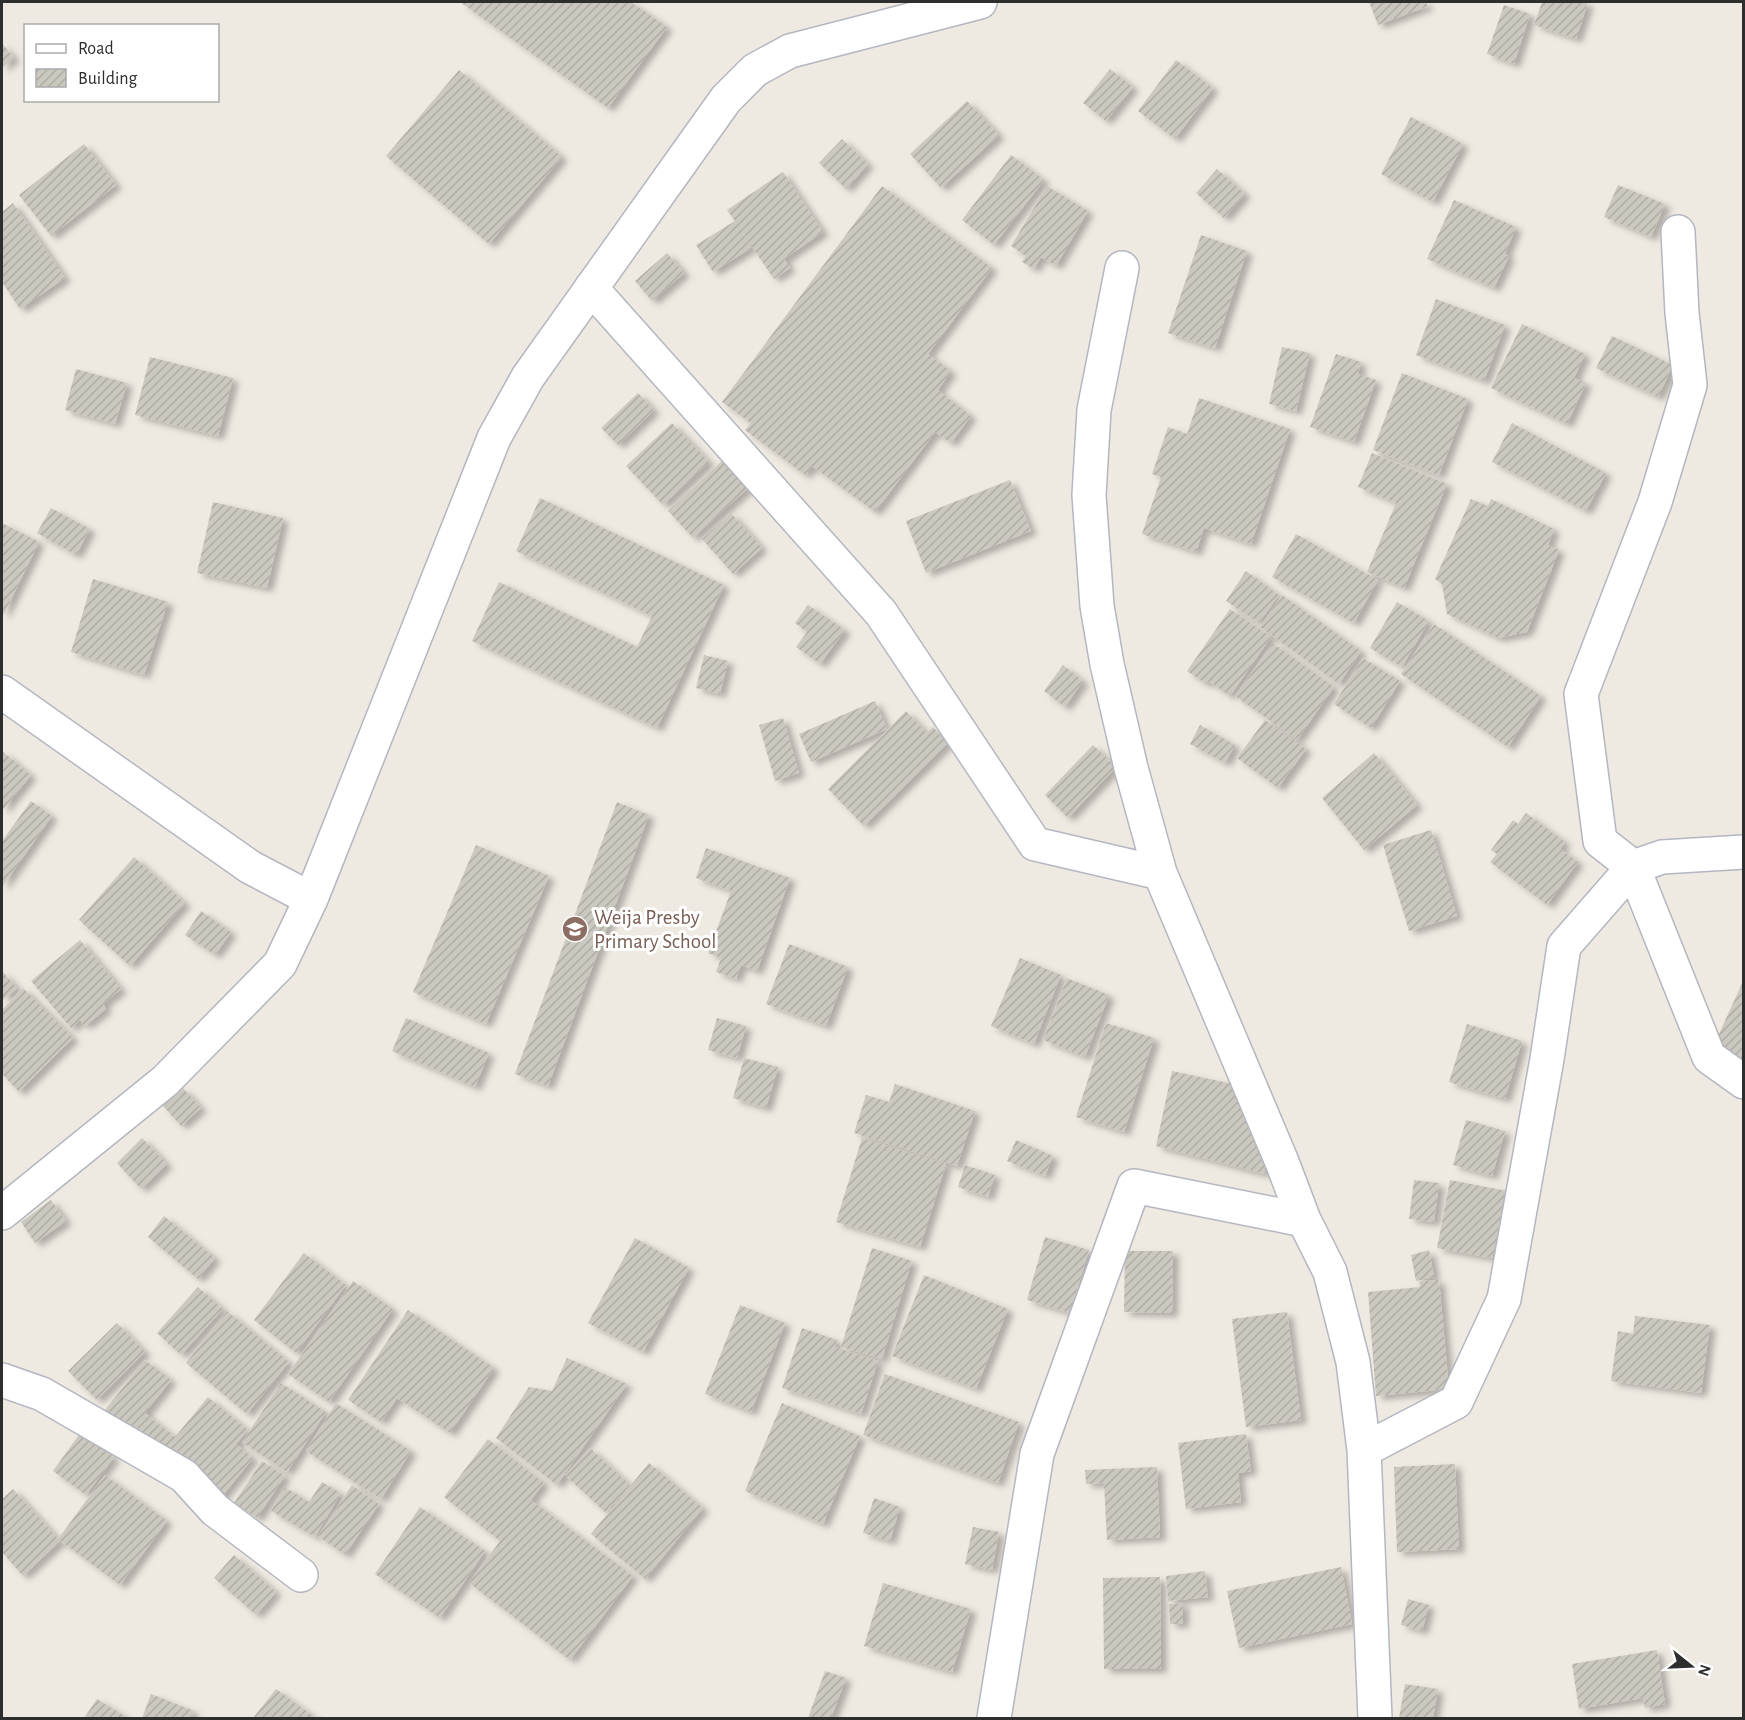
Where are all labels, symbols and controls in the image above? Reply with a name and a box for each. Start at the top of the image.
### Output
legend [24,24,219,102]
text: Road [78,40,114,58]
text: Building [78,70,138,88]
place label: Weija Presby Primary School [594,907,717,952]
school or university icon: Weija Presby Primary School [560,914,590,944]
north arrow [1661,1636,1721,1696]
text: N [1695,1663,1714,1678]

